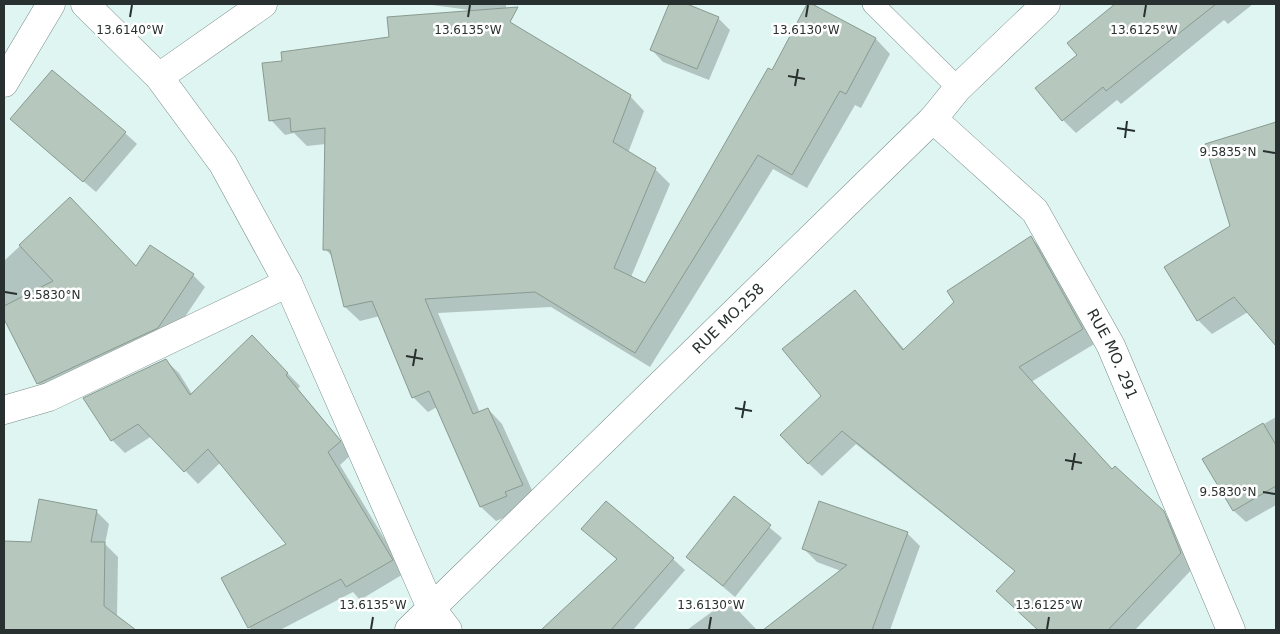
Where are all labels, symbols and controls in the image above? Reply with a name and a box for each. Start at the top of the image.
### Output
text: 13.6140°W [96,23,164,37]
text: 13.6135°W [434,23,502,37]
text: 13.6130°W [772,23,840,37]
text: 13.6125°W [1110,23,1178,37]
text: 9.5835°N [1200,145,1256,159]
street label: RUE MO.258 [689,280,768,358]
text: 9.5830°N [24,288,80,302]
street label: RUE MO. 291 [1083,306,1141,402]
text: 9.5830°N [1200,485,1256,499]
text: 13.6135°W [339,598,407,612]
text: 13.6130°W [677,598,745,612]
text: 13.6125°W [1015,598,1083,612]

